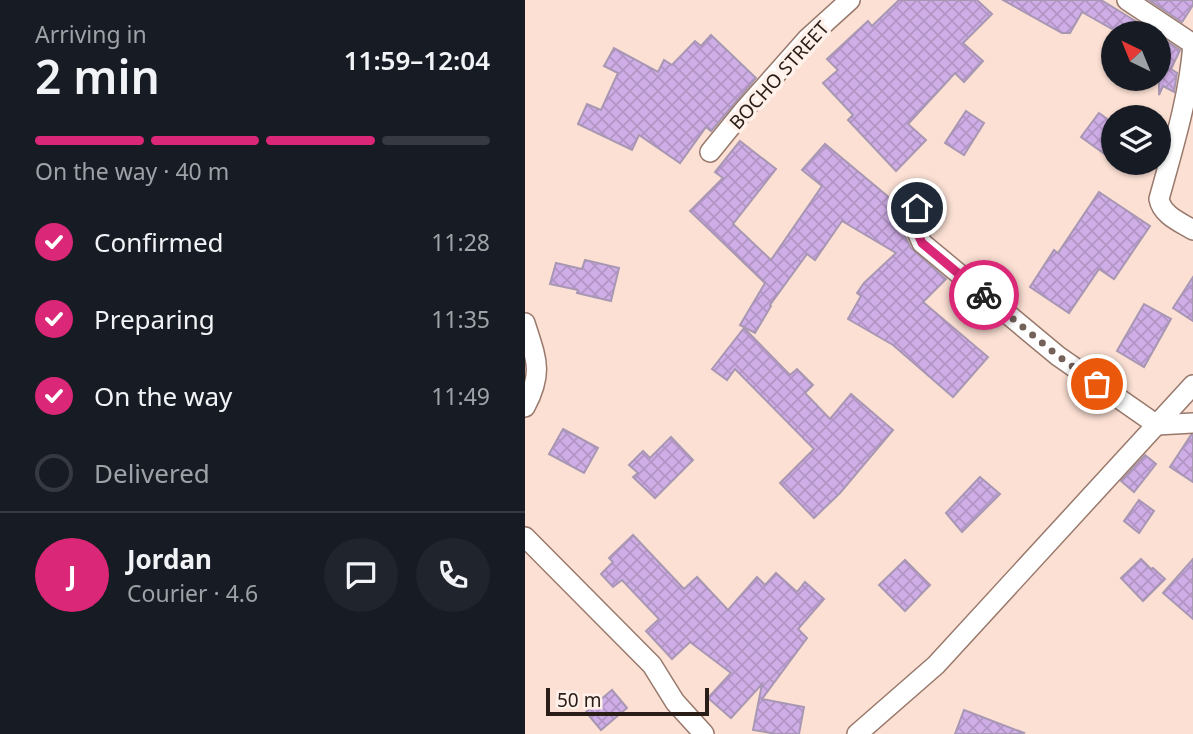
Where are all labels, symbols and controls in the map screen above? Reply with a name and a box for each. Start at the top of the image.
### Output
street label: BOCHO STREET [723,15,835,135]
text: Arriving in [35,18,147,50]
north arrow [1101,21,1171,91]
map controls [1101,21,1171,175]
text: 11:59–12:04 [344,42,490,78]
text: 2 min [35,45,160,107]
button: layers [1101,105,1171,175]
text: On the way · 40 m [35,155,229,187]
pin [887,178,947,238]
icon: home [898,189,936,227]
icon: check [35,223,73,261]
text: Confirmed [94,224,224,260]
text: 11:28 [431,226,490,258]
courier [949,260,1019,330]
icon: bike [965,276,1003,314]
icon: check [35,300,73,338]
text: Preparing [94,301,215,337]
text: 11:35 [431,303,490,335]
pin [1067,354,1127,414]
icon: bag [1078,365,1116,403]
icon: check [35,377,73,415]
text: On the way [94,378,232,414]
text: 11:49 [431,380,490,412]
text: Delivered [94,455,210,491]
button: chat [324,538,398,612]
button: phone [416,538,490,612]
text: Jordan [127,541,212,577]
text: J [68,557,76,593]
text: Courier · 4.6 [127,577,258,609]
scale bar [546,685,709,717]
text: 50 m [557,687,601,713]

